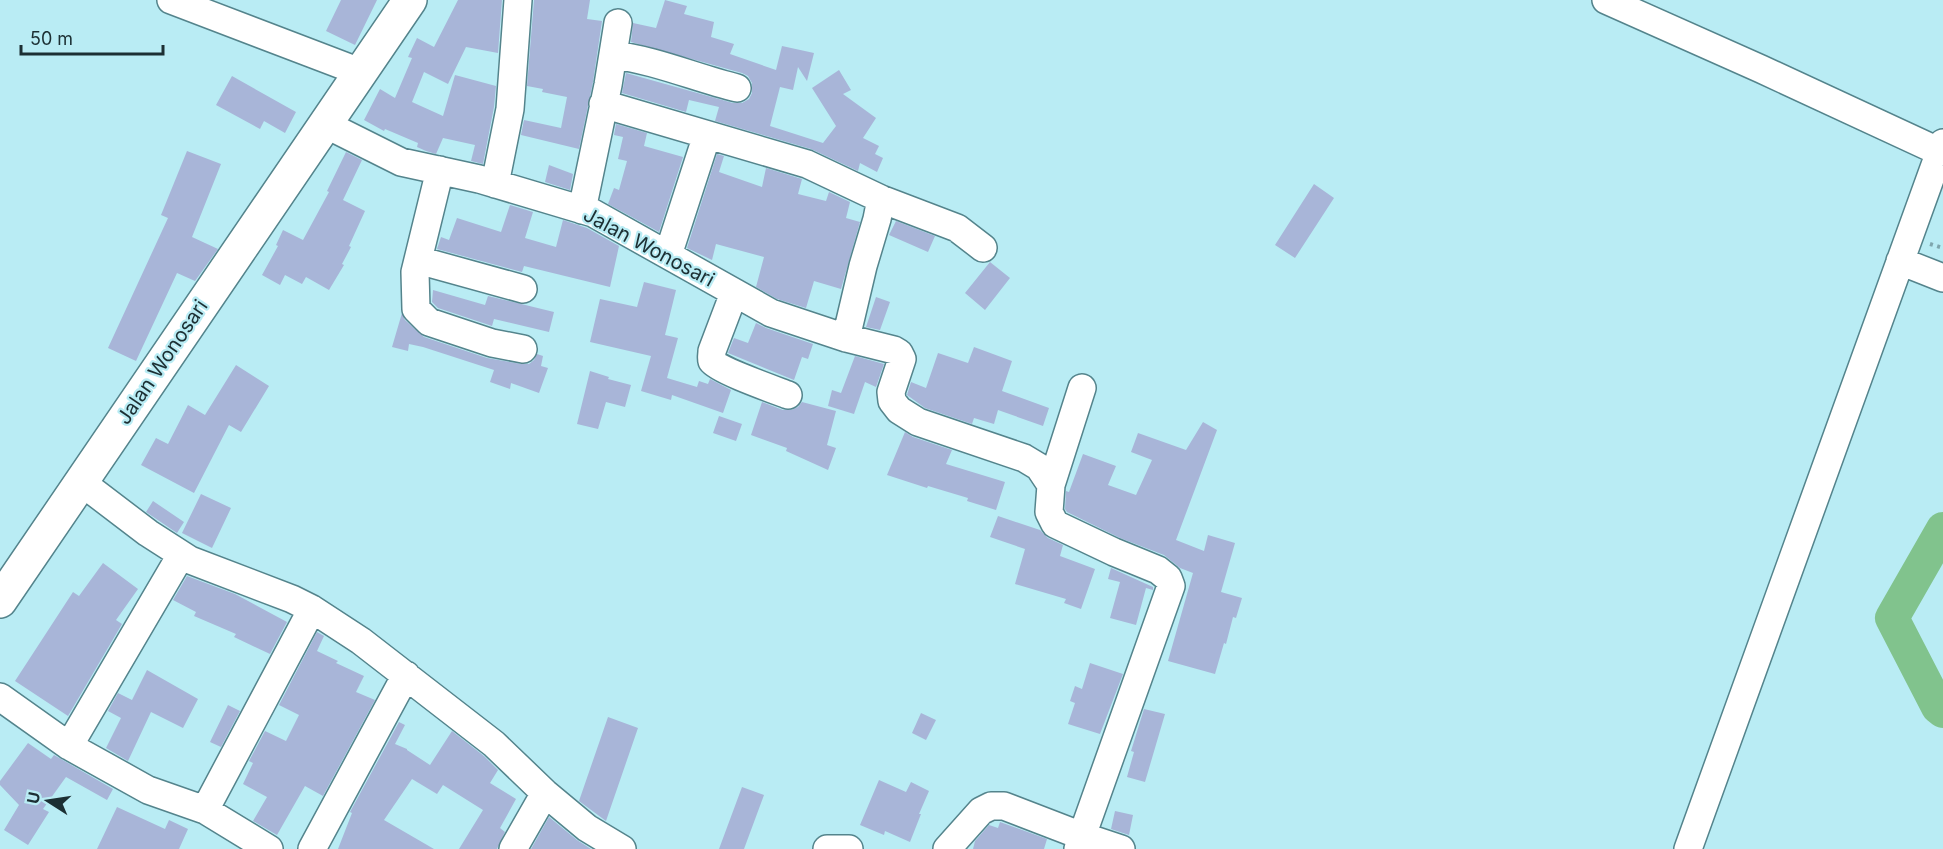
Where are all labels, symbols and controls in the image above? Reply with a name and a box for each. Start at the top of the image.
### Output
scale bar [21,18,164,56]
text: 50 m [30,28,73,49]
street label: Jalan Wonosari [579,202,719,292]
street label: Jalan Wonosari [111,295,213,429]
north arrow [18,771,78,831]
text: U [22,790,44,806]

